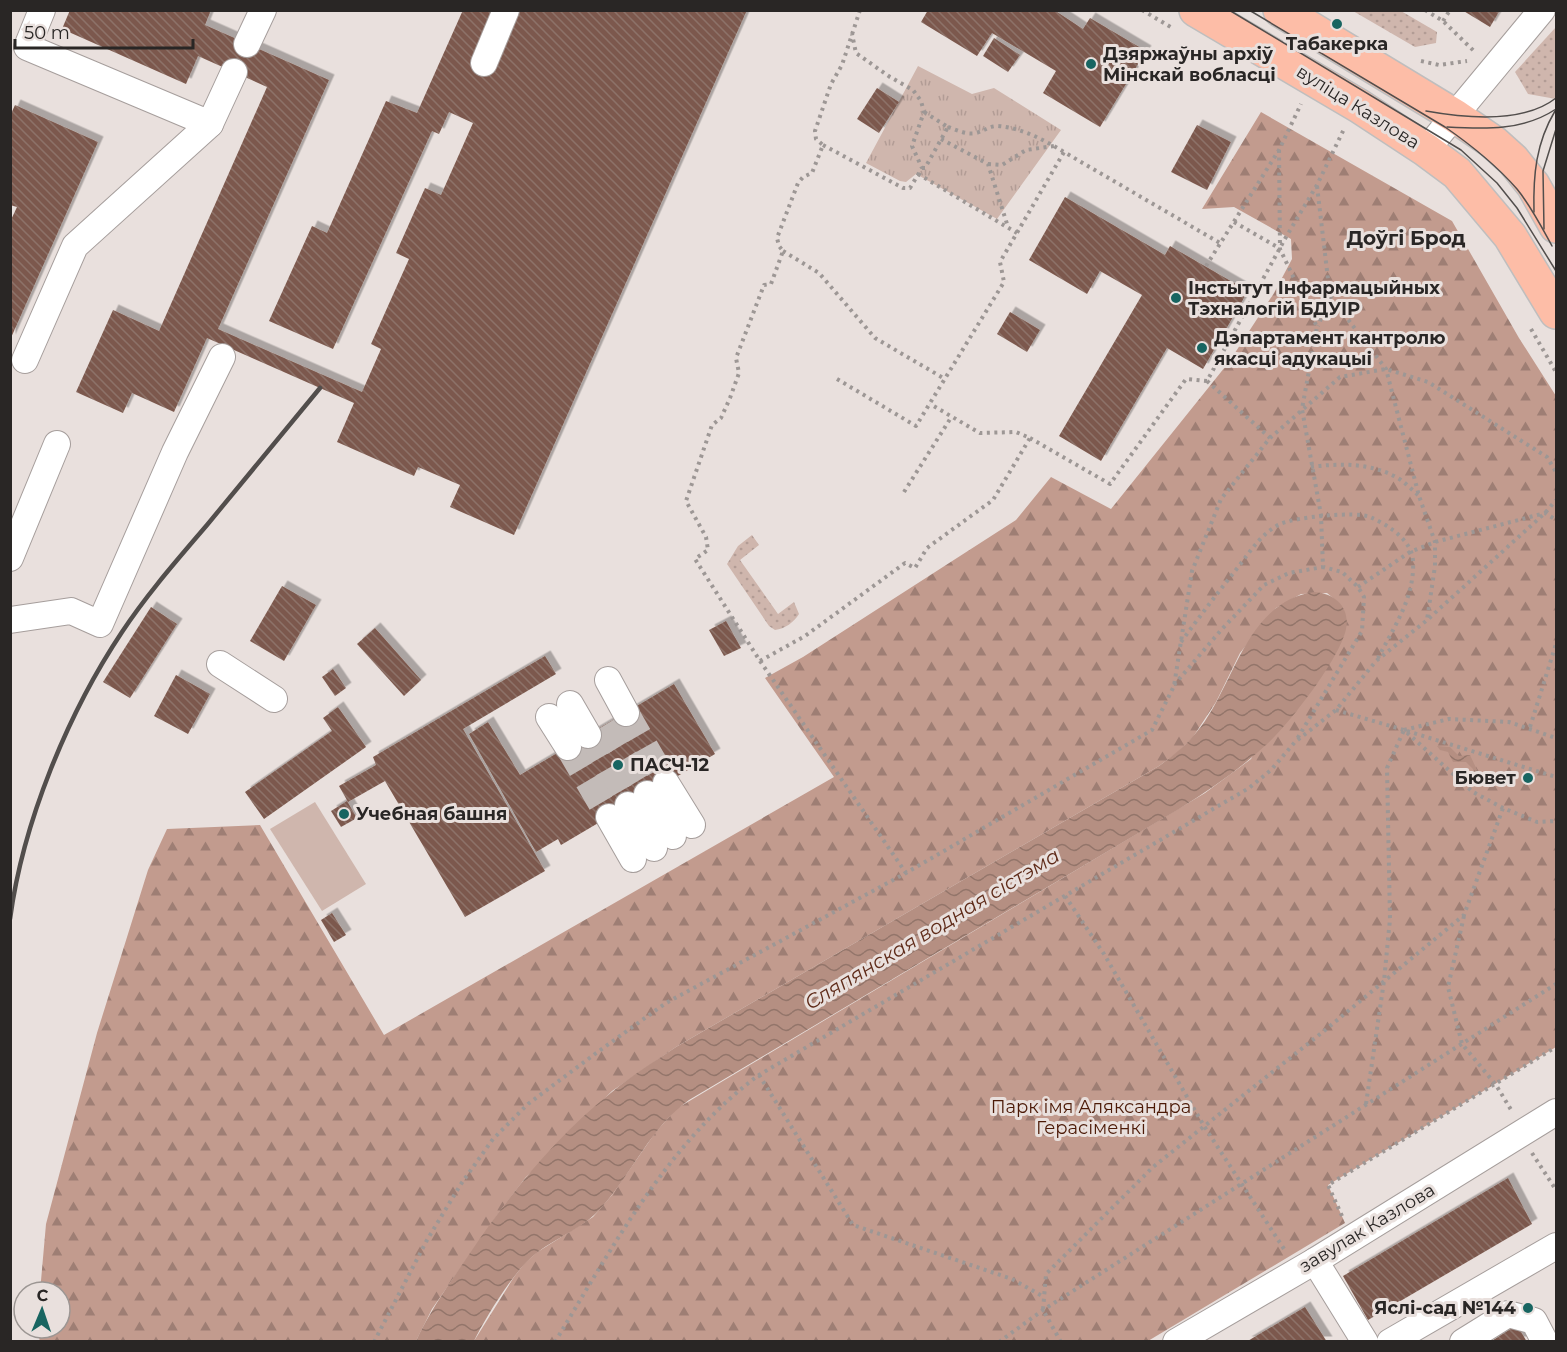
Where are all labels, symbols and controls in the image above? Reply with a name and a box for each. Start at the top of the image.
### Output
scale bar [15,12,194,50]
marker: Табакерка [1330,17,1344,31]
text: 50 m [24,22,70,44]
place label: Табакерка [1286,33,1388,55]
place label: Дзяржаўны архіў Мінскай вобласці [1103,43,1276,86]
marker: Дзяржаўны архіў Мінскай вобласці [1084,57,1098,71]
street label: вуліца Казлова [1292,60,1424,154]
district label: Доўгі Брод [1346,226,1466,250]
place label: Інстытут Інфармацыйных Тэхналогій БДУІР [1188,277,1440,320]
marker: Інстытут Інфармацыйных Тэхналогій БДУІР [1169,291,1183,305]
place label: Дэпартамент кантролю якасці адукацыі [1214,327,1446,370]
marker: Дэпартамент кантролю якасці адукацыі [1195,341,1209,355]
place label: ПАСЧ-12 [630,754,710,776]
marker: ПАСЧ-12 [611,758,625,772]
place label: Бювет [1454,767,1516,789]
marker: Бювет [1521,771,1535,785]
place label: Учебная башня [356,803,507,825]
marker: Учебная башня [337,807,351,821]
water label: Сляпянская водная сістэма [800,843,1064,1015]
park label: Парк імя Аляксандра Герасіменкі [991,1096,1191,1139]
street label: завулак Казлова [1295,1179,1439,1277]
north arrow [12,1280,72,1340]
text: С [36,1286,49,1305]
place label: Яслі-сад №144 [1374,1297,1517,1319]
marker: Яслі-сад №144 [1521,1301,1535,1315]

